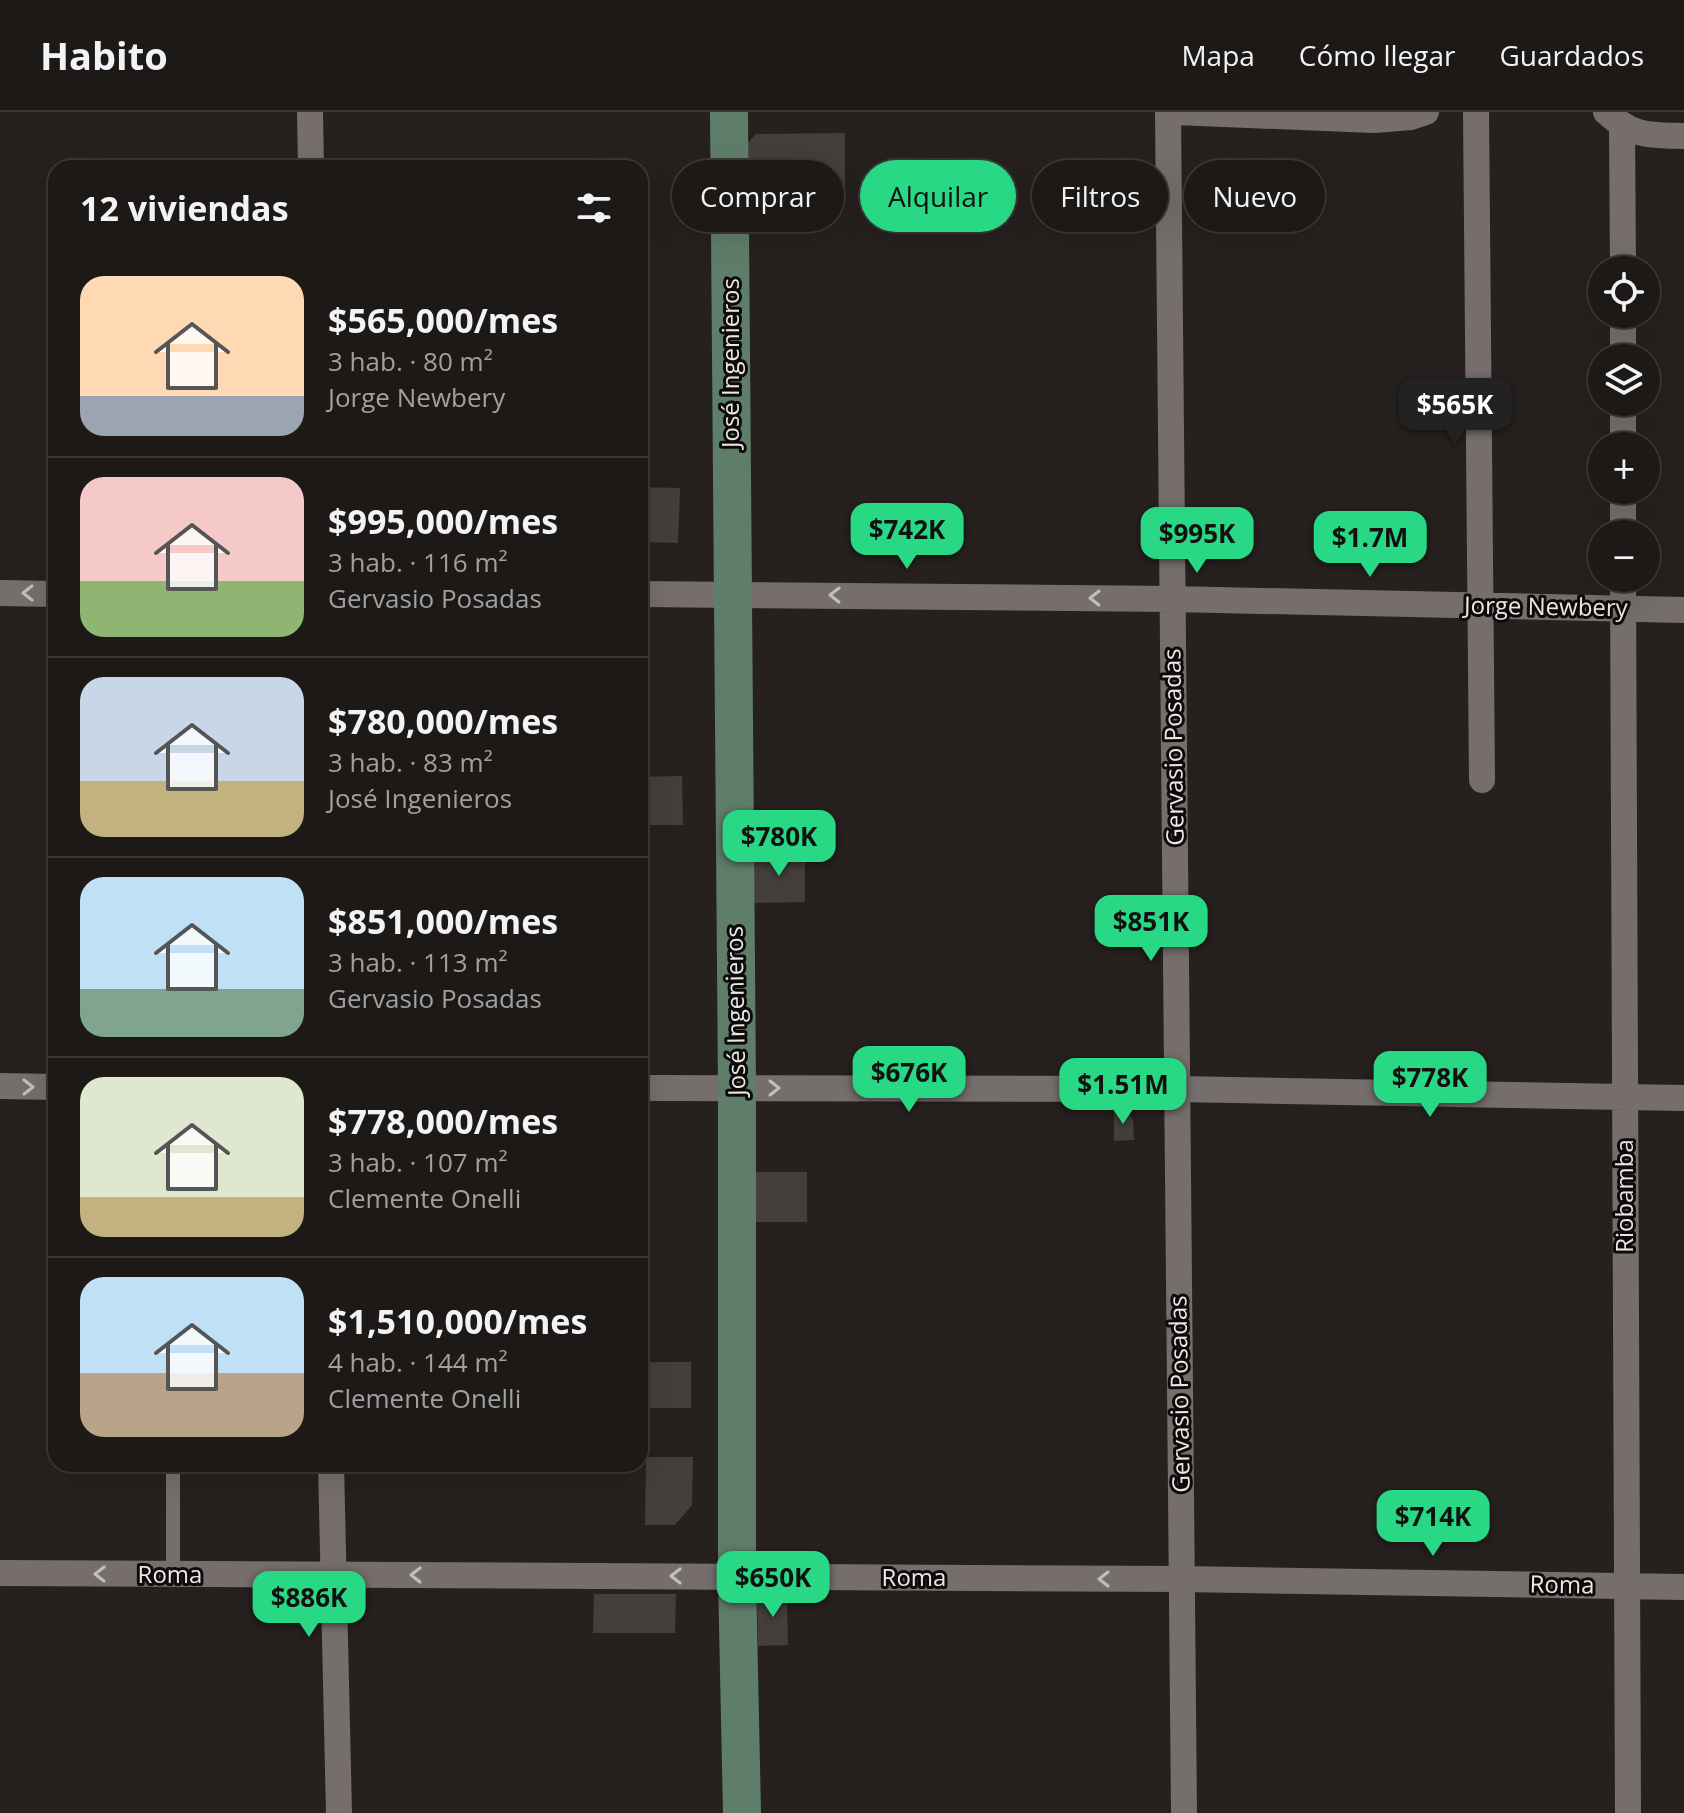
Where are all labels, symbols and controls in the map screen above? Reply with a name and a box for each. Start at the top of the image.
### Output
text: Habito [40,29,168,81]
text: Mapa [1181,36,1255,74]
text: Cómo llegar [1299,36,1455,74]
text: Guardados [1499,36,1644,74]
chip: Comprar [672,160,844,232]
chip: Alquilar [860,160,1016,232]
chip: Filtros [1032,160,1168,232]
chip: Nuevo [1184,160,1325,232]
text: 12 viviendas [80,185,289,231]
icon: filters [572,186,616,230]
map controls [1588,256,1660,592]
button: locate [1588,256,1660,328]
street label: José Ingenieros [713,278,746,450]
text: $565,000/mes [328,297,558,343]
icon: home [144,308,240,404]
text: 3 hab. · 80 m² [328,343,493,379]
button: layers [1588,344,1660,416]
pin: $565K [1399,378,1511,446]
text: Jorge Newbery [328,379,505,415]
text: $565K [1417,386,1493,422]
button: + [1588,432,1660,504]
text: $995,000/mes [328,498,558,544]
pin: $742K [851,503,963,571]
pin: $995K [1141,507,1253,575]
icon: home [144,509,240,605]
text: $742K [869,511,945,547]
pin: $1.7M [1314,511,1426,579]
text: $995K [1159,515,1235,551]
text: $1.7M [1332,519,1408,555]
button: − [1588,520,1660,592]
text: 3 hab. · 116 m² [328,544,508,580]
text: Gervasio Posadas [328,580,542,616]
one-way arrow [21,584,34,602]
one-way arrow [828,586,841,604]
street label: Jorge Newbery [1462,588,1629,623]
one-way arrow [1088,589,1101,607]
street label: Gervasio Posadas [1154,648,1191,846]
text: $780,000/mes [328,698,558,744]
icon: home [144,709,240,805]
text: 3 hab. · 83 m² [328,744,493,780]
text: José Ingenieros [328,780,512,816]
pin: $780K [723,810,835,878]
text: $780K [741,818,817,854]
pin: $851K [1095,895,1207,963]
text: $851,000/mes [328,898,558,944]
text: $851K [1113,903,1189,939]
icon: home [144,909,240,1005]
street label: José Ingenieros [717,926,753,1098]
text: 3 hab. · 113 m² [328,944,508,980]
text: Gervasio Posadas [328,980,542,1016]
pin: $676K [853,1046,965,1114]
pin: $778K [1374,1051,1486,1119]
text: $676K [871,1054,947,1090]
pin: $1.51M [1058,1058,1188,1126]
text: $778K [1392,1059,1468,1095]
text: $1.51M [1077,1066,1169,1102]
one-way arrow [22,1078,35,1096]
one-way arrow [768,1079,781,1097]
text: $778,000/mes [328,1098,558,1144]
icon: home [144,1109,240,1205]
street label: Riobamba [1607,1139,1640,1253]
text: 3 hab. · 107 m² [328,1144,508,1180]
text: Clemente Onelli [328,1180,521,1216]
street label: Gervasio Posadas [1160,1295,1197,1493]
text: $1,510,000/mes [328,1298,587,1344]
icon: home [144,1309,240,1405]
text: 4 hab. · 144 m² [328,1344,508,1380]
text: Clemente Onelli [328,1380,521,1416]
pin: $714K [1377,1490,1489,1558]
text: $714K [1395,1498,1471,1534]
pin: $650K [717,1551,829,1619]
street label: Roma [138,1557,202,1590]
text: $650K [735,1559,811,1595]
street label: Roma [882,1560,946,1593]
one-way arrow [93,1565,106,1583]
one-way arrow [409,1566,422,1584]
street label: Roma [1529,1566,1595,1601]
one-way arrow [669,1568,682,1585]
one-way arrow [1097,1570,1110,1588]
pin: $886K [253,1571,365,1639]
text: $886K [271,1579,347,1615]

